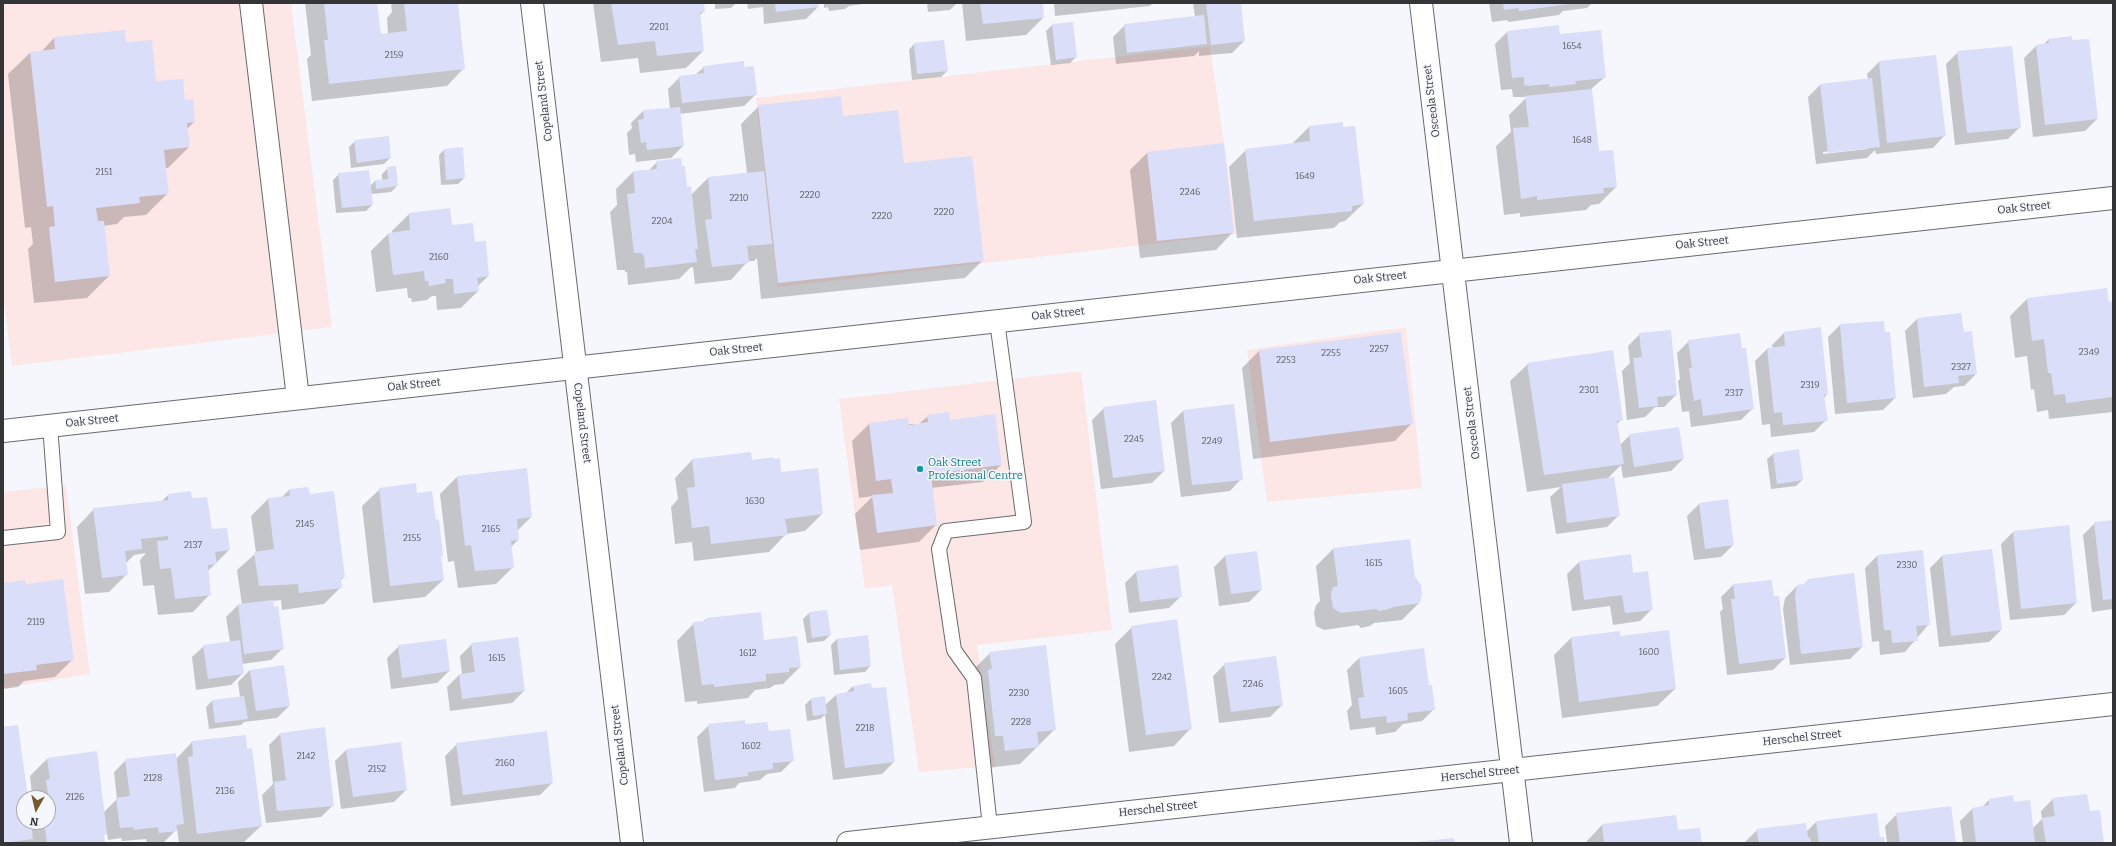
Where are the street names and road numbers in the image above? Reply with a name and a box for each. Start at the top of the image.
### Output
street label: Copeland Street [532,60,556,142]
street label: Osceola Street [1421,64,1443,138]
street label: Oak Street [1997,199,2051,217]
street label: Oak Street [1675,234,1729,252]
street label: Oak Street [1353,269,1407,287]
street label: Oak Street [1031,305,1085,323]
street label: Oak Street [709,341,763,359]
street label: Oak Street [387,376,441,394]
street label: Copeland Street [570,382,594,464]
street label: Osceola Street [1461,386,1483,460]
street label: Oak Street [65,412,119,430]
street label: Copeland Street [608,704,632,786]
street label: Herschel Street [1762,727,1842,749]
street label: Herschel Street [1440,763,1520,785]
street label: Herschel Street [1118,798,1198,820]

